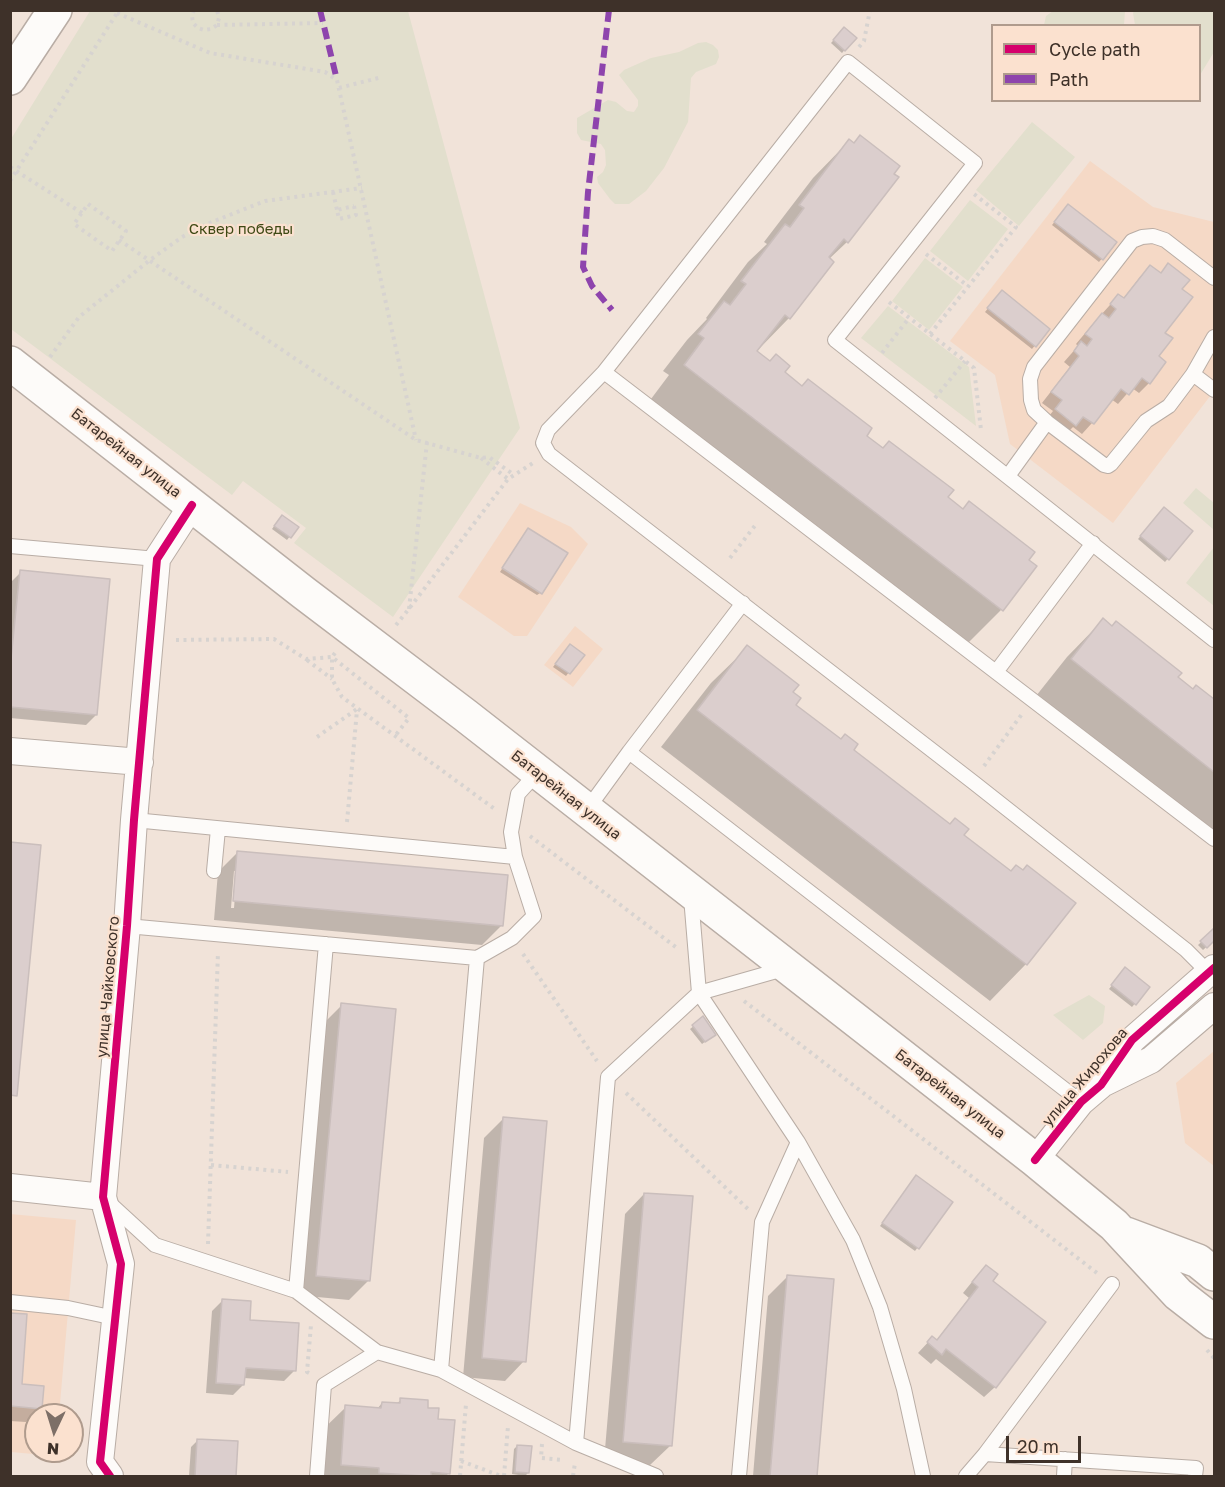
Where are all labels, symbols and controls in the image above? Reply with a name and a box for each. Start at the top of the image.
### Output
legend [991,24,1201,102]
text: Cycle path [1049,38,1141,60]
text: Path [1049,68,1089,90]
park label: Сквер победы [189,220,293,238]
street label: Батарейная улица [67,404,185,502]
street label: Батарейная улица [507,746,625,844]
street label: улица Чайковского [93,915,123,1059]
street label: улица Жирохова [1039,1024,1131,1130]
street label: Батарейная улица [891,1045,1009,1143]
north arrow [24,1403,84,1463]
scale bar [1009,1424,1084,1462]
text: 20 m [1017,1435,1059,1457]
text: N [46,1439,60,1459]

